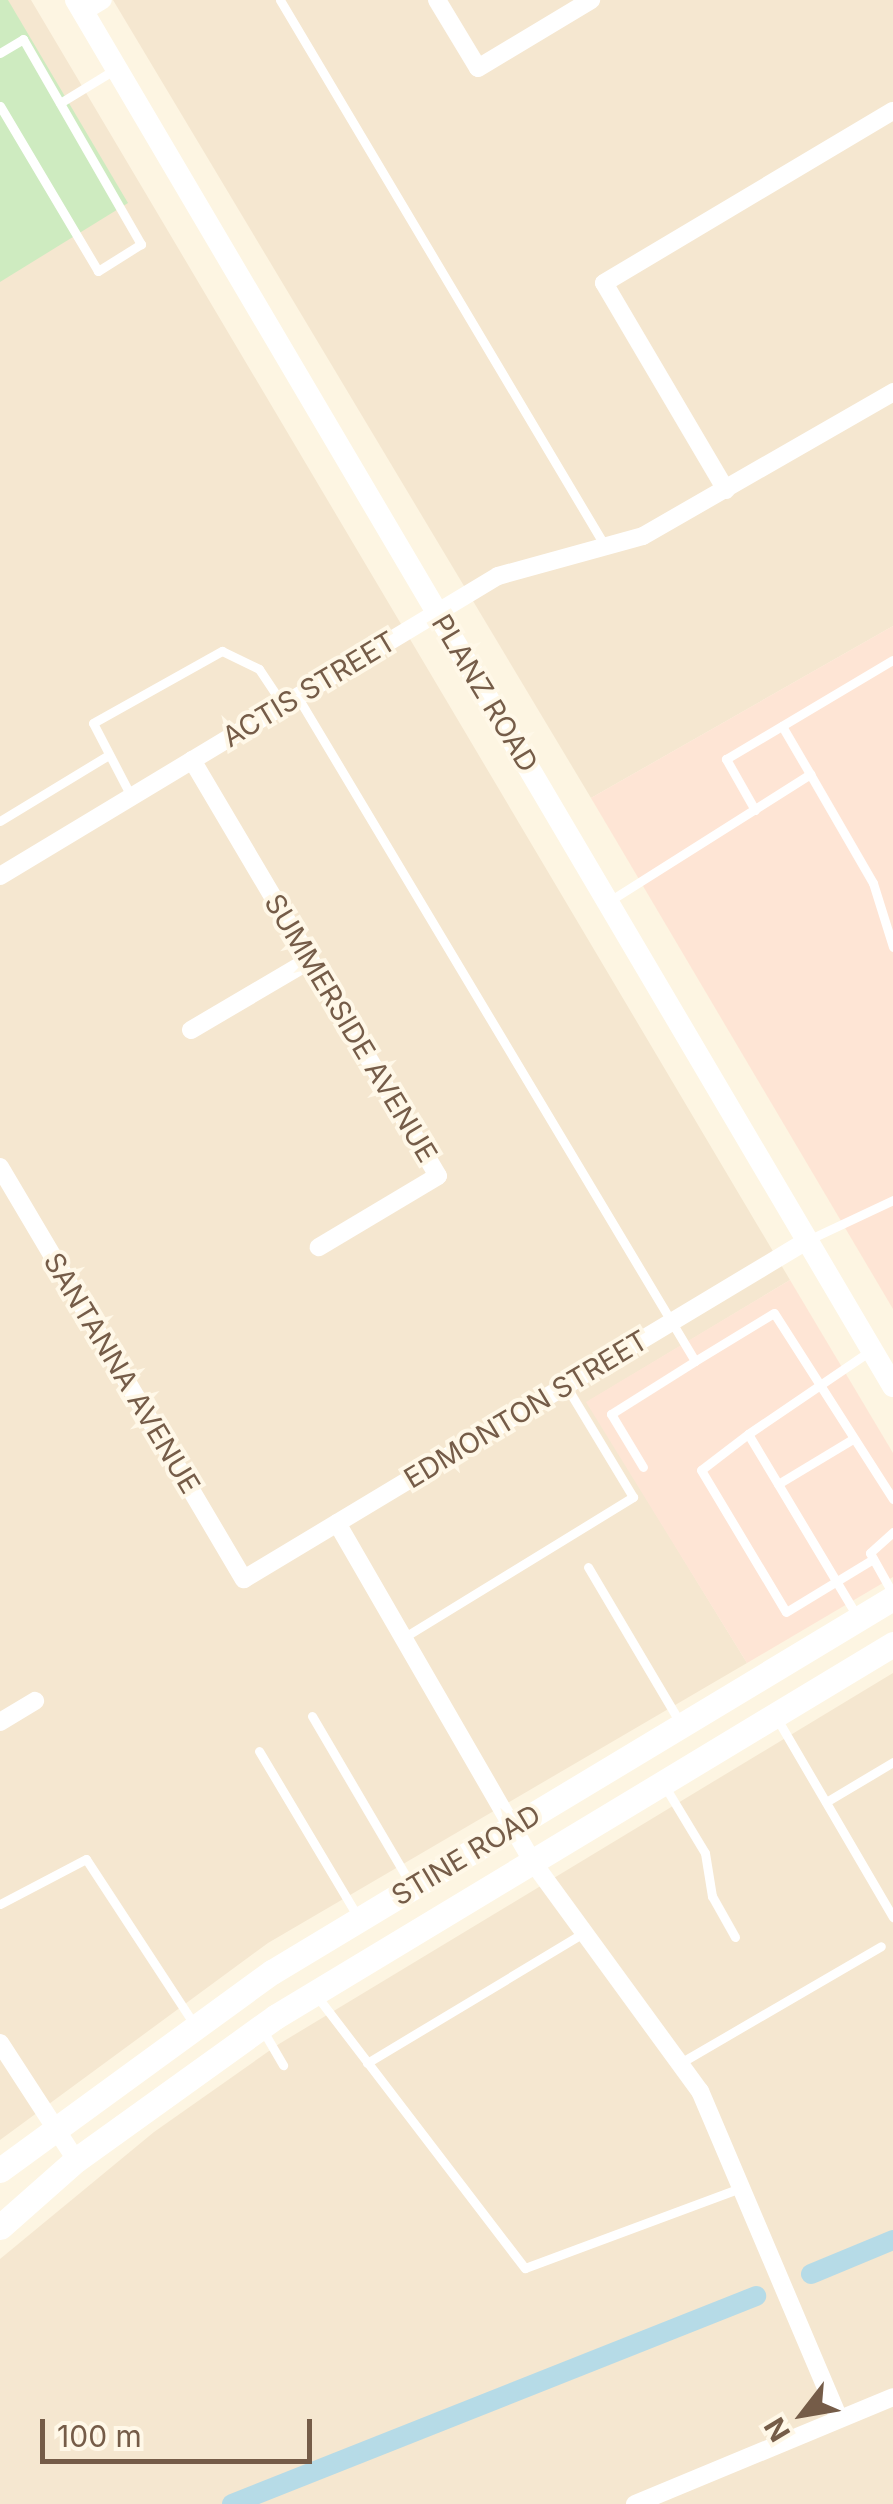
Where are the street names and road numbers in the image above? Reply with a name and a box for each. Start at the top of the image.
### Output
street label: PLANZ ROAD [425,608,545,778]
street label: ACTIS STREET [216,624,402,754]
street label: SUMMERSIDE AVENUE [258,888,444,1168]
street label: SANTANNA AVENUE [37,1246,207,1500]
street label: EDMONTON STREET [398,1323,654,1495]
street label: STINE ROAD [386,1798,546,1912]

